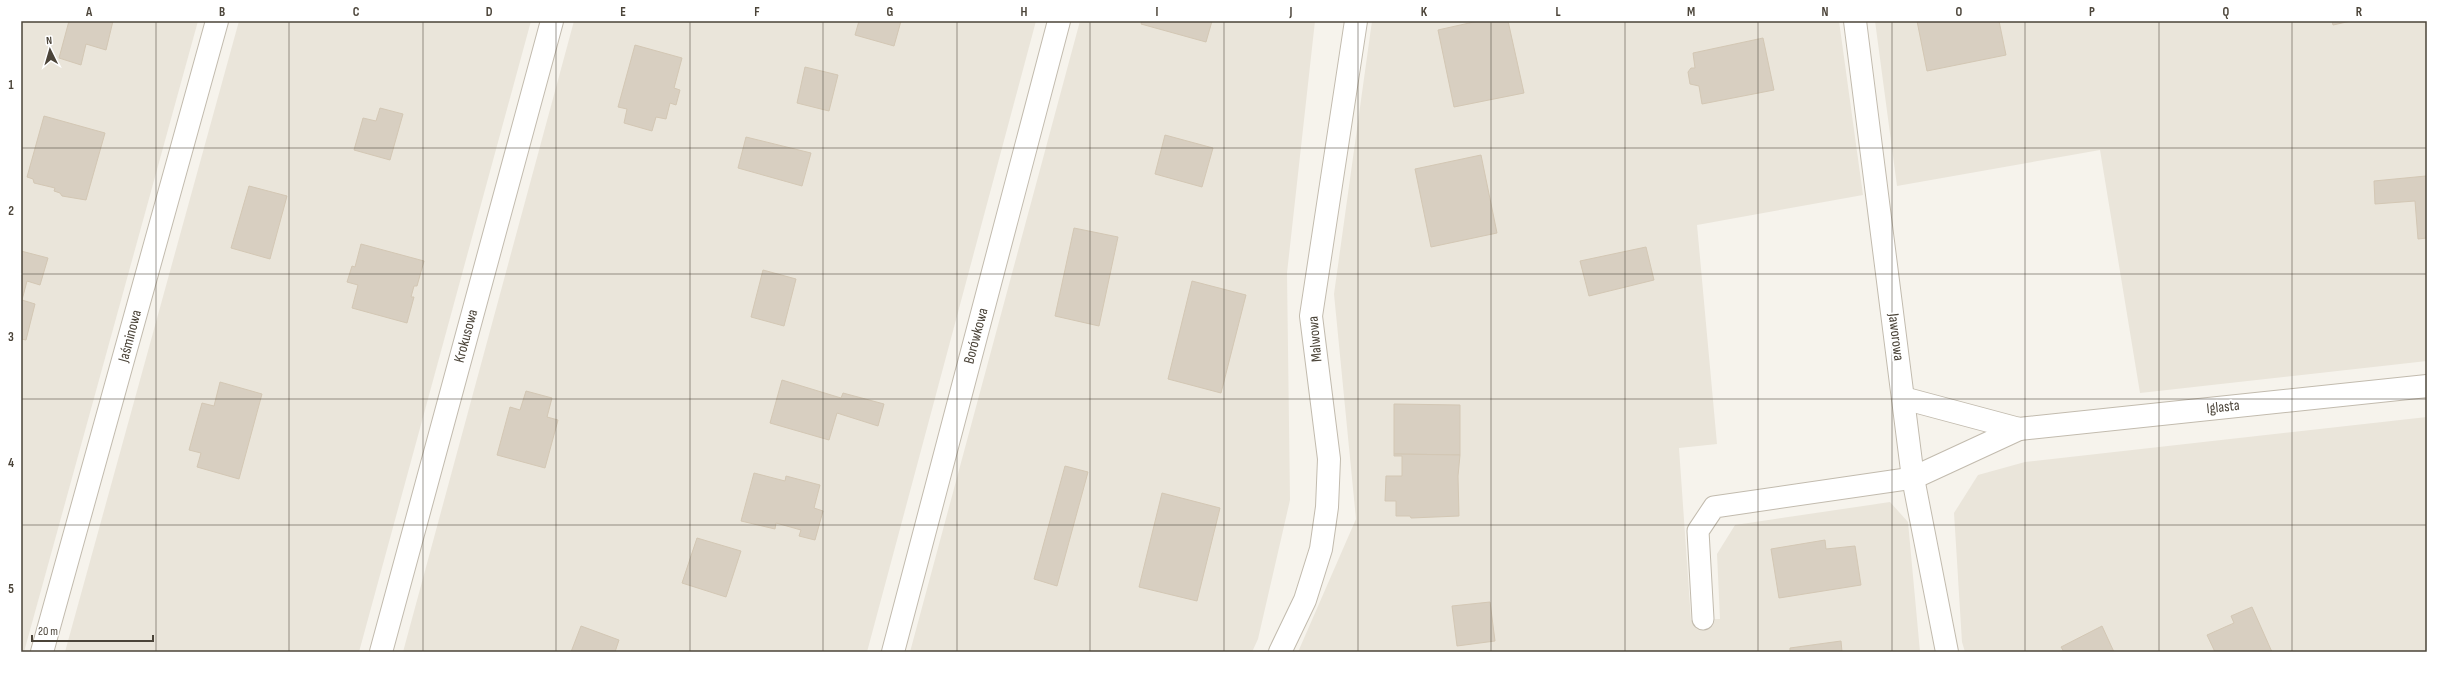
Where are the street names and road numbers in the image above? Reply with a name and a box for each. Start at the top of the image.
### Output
street label: Borówkowa [959,306,993,366]
street label: Krokusowa [450,307,482,365]
street label: Jaśminowa [114,308,146,365]
street label: Jaworowa [1884,311,1908,362]
street label: Malwowa [1304,315,1326,363]
street label: Iglasta [2205,396,2241,418]

